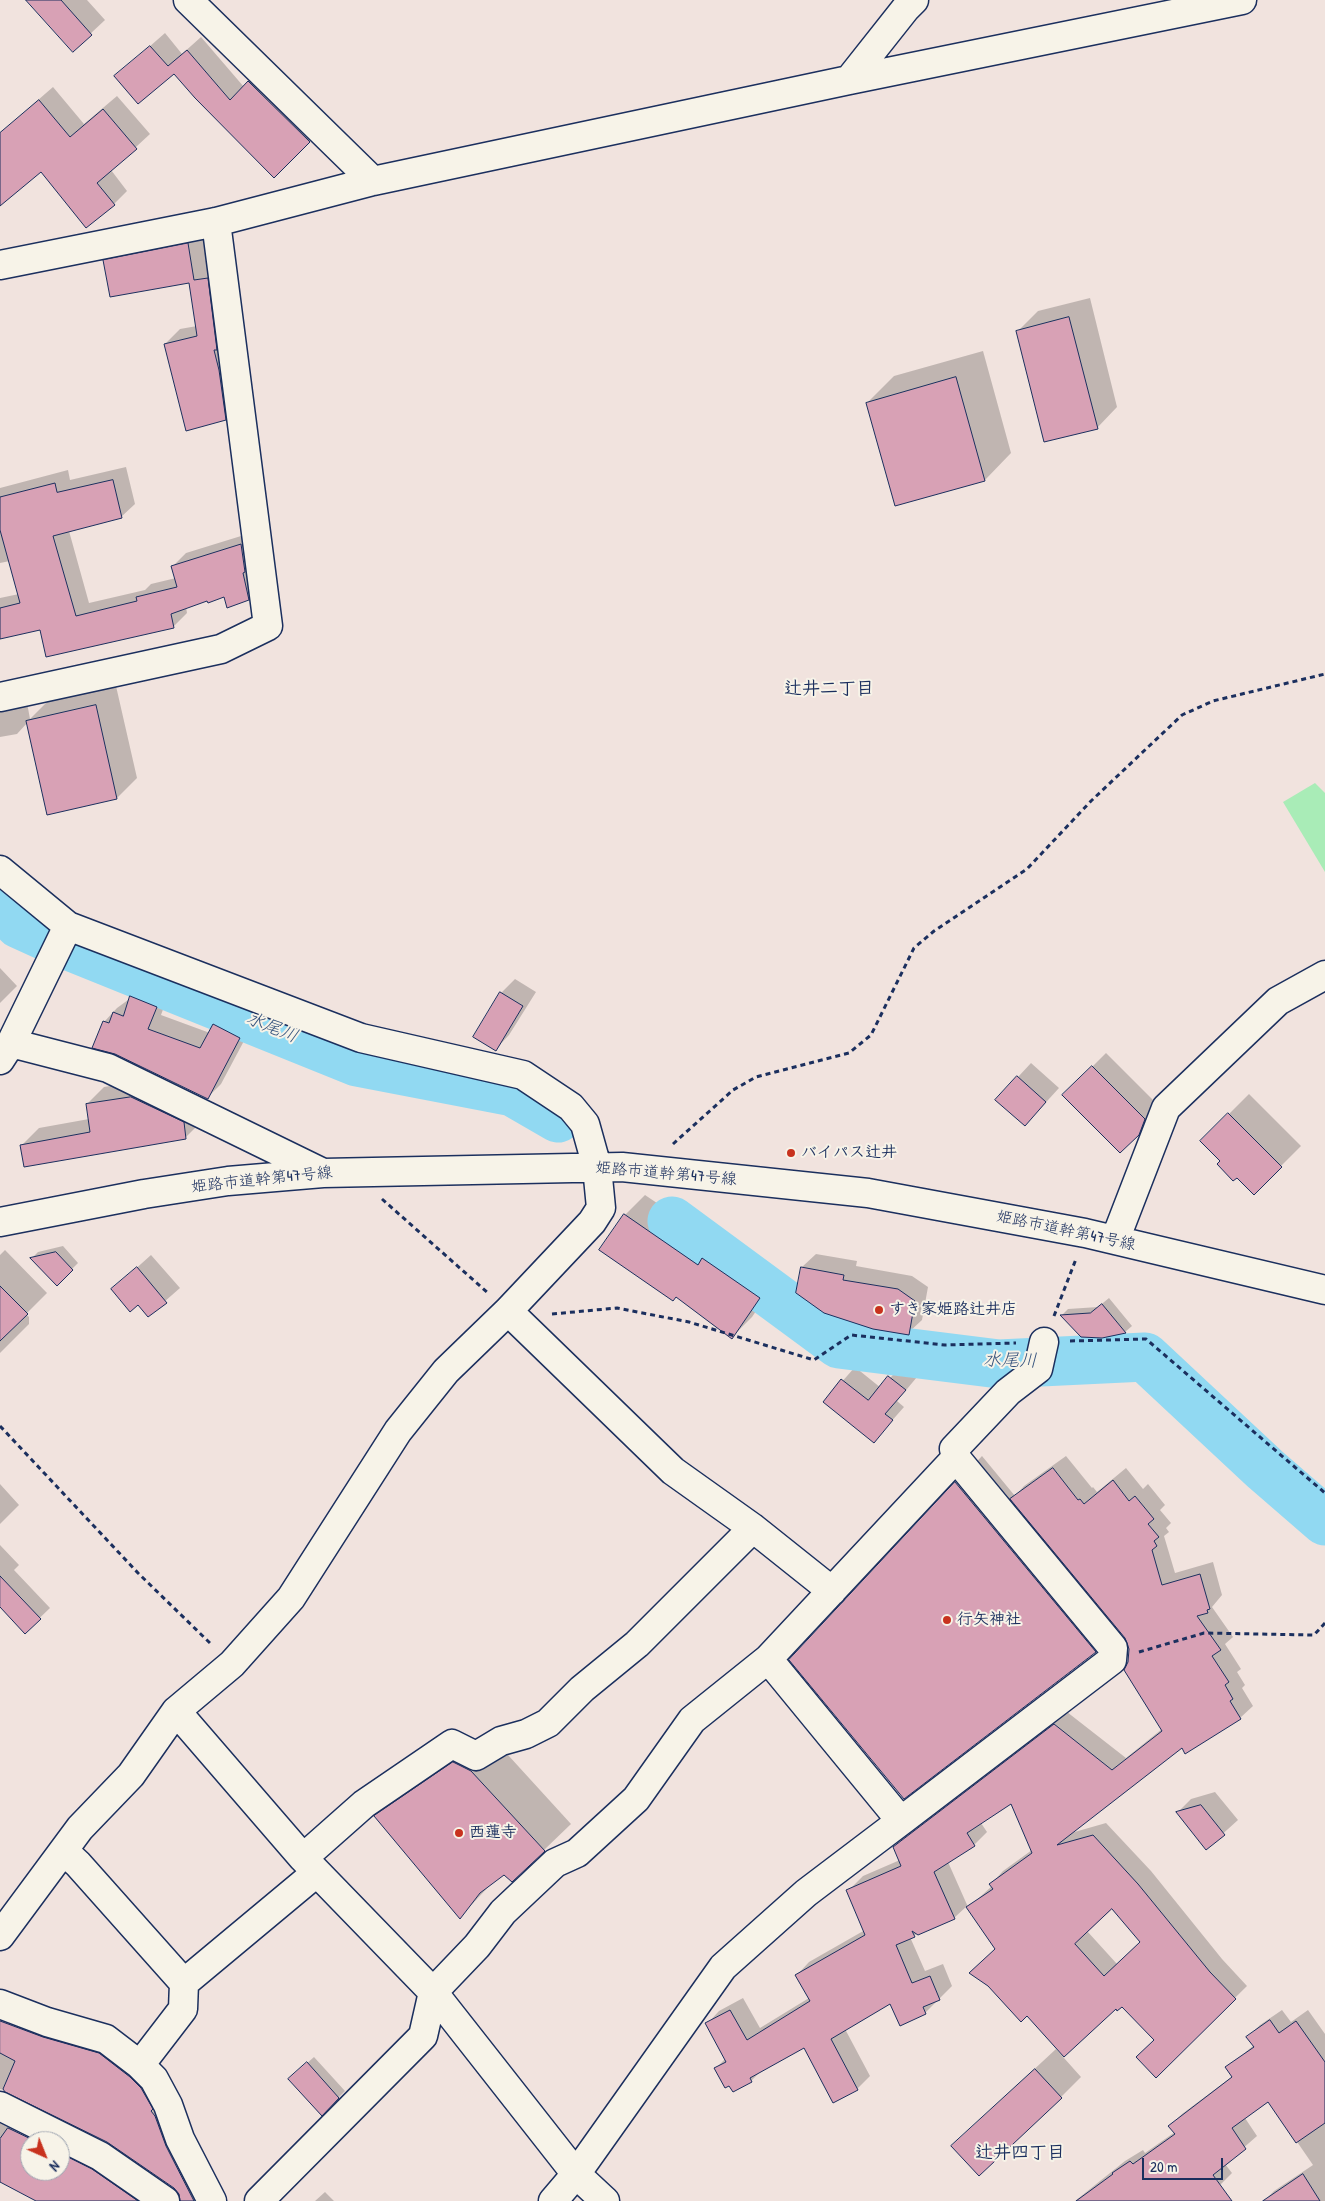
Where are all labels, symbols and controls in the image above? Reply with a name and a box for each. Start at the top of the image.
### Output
district label: 辻井二丁目 [784,678,874,700]
water label: 水尾川 [243,1008,301,1048]
place label: バイパス辻井 [801,1143,897,1163]
marker: バイパス辻井 [785,1147,797,1159]
street label: 姫路市道幹第47号線 [594,1158,738,1190]
street label: 姫路市道幹第47号線 [190,1163,334,1197]
street label: 姫路市道幹第47号線 [995,1207,1137,1255]
place label: すき家姫路辻井店 [889,1300,1017,1320]
marker: すき家姫路辻井店 [873,1304,885,1316]
water label: 水尾川 [983,1350,1037,1372]
place label: 行矢神社 [957,1610,1021,1630]
marker: 行矢神社 [941,1614,953,1626]
place label: 西蓮寺 [469,1823,517,1843]
marker: 西蓮寺 [453,1827,465,1839]
north arrow [20,2131,70,2181]
district label: 辻井四丁目 [975,2142,1065,2164]
scale bar [1145,2148,1226,2180]
text: 20 m [1150,2156,1177,2177]
text: N [46,2157,64,2176]

